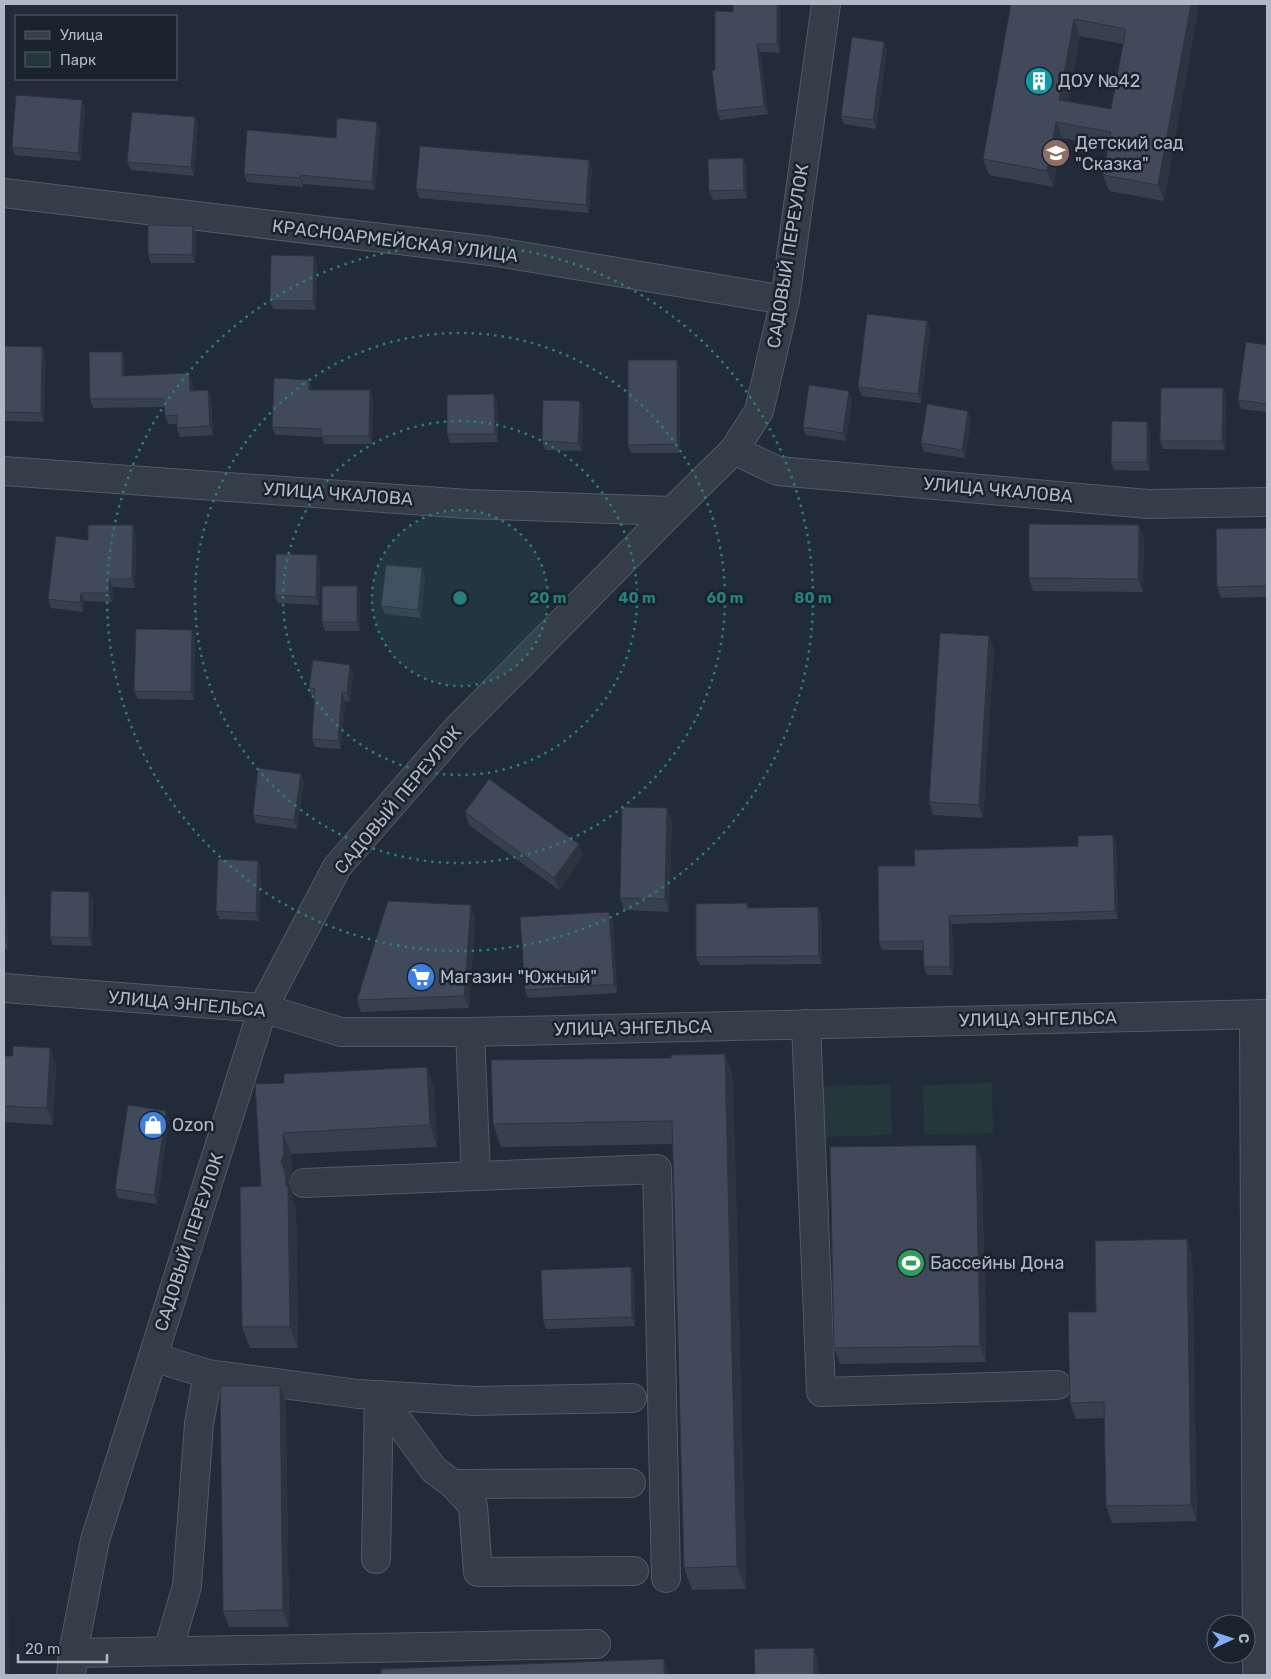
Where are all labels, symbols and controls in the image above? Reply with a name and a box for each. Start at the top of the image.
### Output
legend [15,15,178,80]
text: Улица [60,26,103,44]
text: Парк [60,51,96,69]
building icon: ДОУ №42 [1024,66,1054,96]
place label: ДОУ №42 [1058,70,1140,92]
place label: Детский сад "Сказка" [1075,132,1184,175]
school or university icon: Детский сад "Сказка" [1041,138,1071,168]
street label: САДОВЫЙ ПЕРЕУЛОК [763,162,813,350]
street label: КРАСНОАРМЕЙСКАЯ УЛИЦА [271,215,519,267]
street label: УЛИЦА ЧКАЛОВА [922,473,1074,507]
street label: УЛИЦА ЧКАЛОВА [262,478,414,510]
centre of rings [451,589,469,607]
text: 20 m [530,589,566,607]
text: 40 m [618,589,656,607]
text: 60 m [707,589,743,607]
text: 80 m [794,589,832,607]
street label: САДОВЫЙ ПЕРЕУЛОК [330,722,466,878]
supermarket icon: Магазин "Южный" [406,962,436,992]
place label: Магазин "Южный" [440,966,597,988]
street label: УЛИЦА ЭНГЕЛЬСА [107,986,267,1022]
street label: УЛИЦА ЭНГЕЛЬСА [959,1007,1117,1031]
street label: УЛИЦА ЭНГЕЛЬСА [554,1016,712,1040]
shop icon: Ozon [138,1110,168,1140]
place label: Ozon [172,1114,214,1136]
street label: САДОВЫЙ ПЕРЕУЛОК [150,1150,228,1334]
sports icon: Бассейны Дона [896,1248,926,1278]
place label: Бассейны Дона [930,1252,1064,1274]
north arrow [1206,1614,1256,1664]
scale bar [18,1632,106,1664]
text: С [1235,1633,1252,1644]
text: 20 m [25,1640,60,1658]

